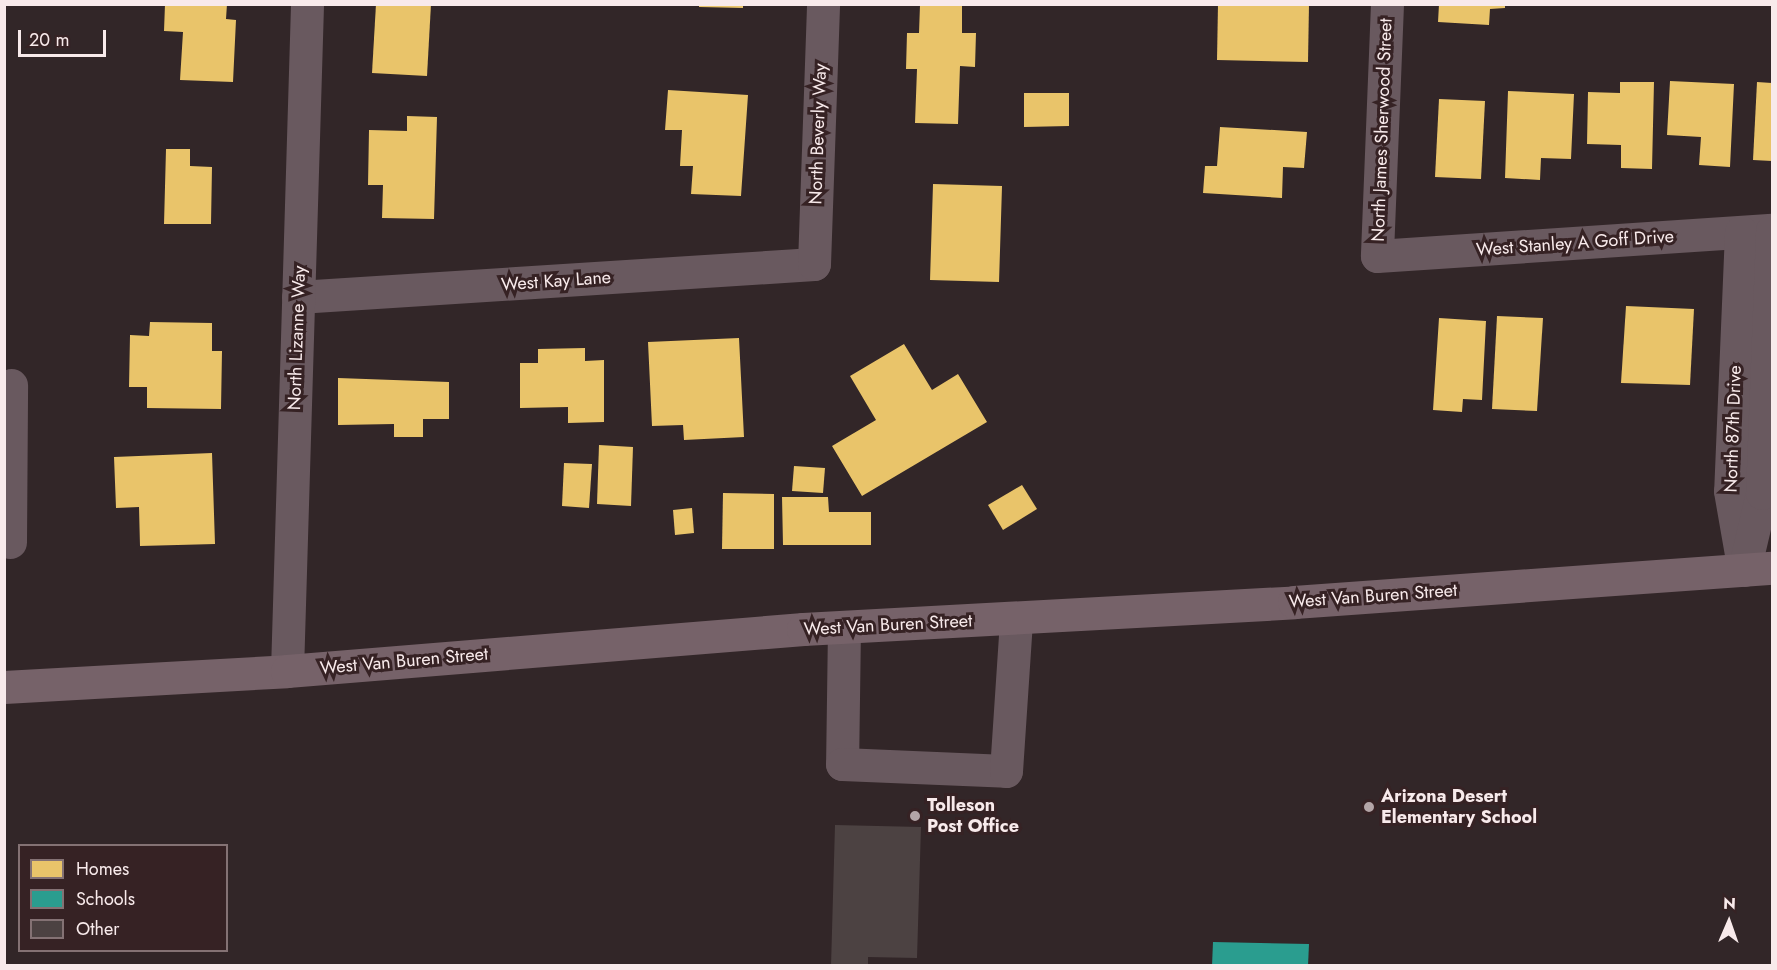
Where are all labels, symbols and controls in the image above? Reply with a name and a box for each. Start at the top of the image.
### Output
scale bar [21,18,110,56]
street label: North James Sherwood Street [1367,18,1397,242]
text: 20 m [29,27,69,53]
street label: North Beverly Way [805,63,831,205]
street label: West Stanley A Goff Drive [1475,225,1675,261]
street label: North Lizanne Way [284,265,310,411]
street label: West Kay Lane [500,266,612,296]
street label: North 87th Drive [1720,365,1746,493]
street label: West Van Buren Street [1288,579,1458,613]
street label: West Van Buren Street [803,610,973,640]
street label: West Van Buren Street [319,643,489,679]
place label: Arizona Desert Elementary School [1381,786,1537,828]
place label: Tolleson Post Office [927,795,1019,838]
marker: Arizona Desert Elementary School [1362,800,1376,814]
marker: Tolleson Post Office [908,809,922,823]
legend [18,844,228,952]
text: Homes [76,856,129,882]
text: Schools [76,886,135,912]
north arrow [1699,892,1759,952]
text: N [1723,892,1736,915]
text: Other [76,916,119,942]

